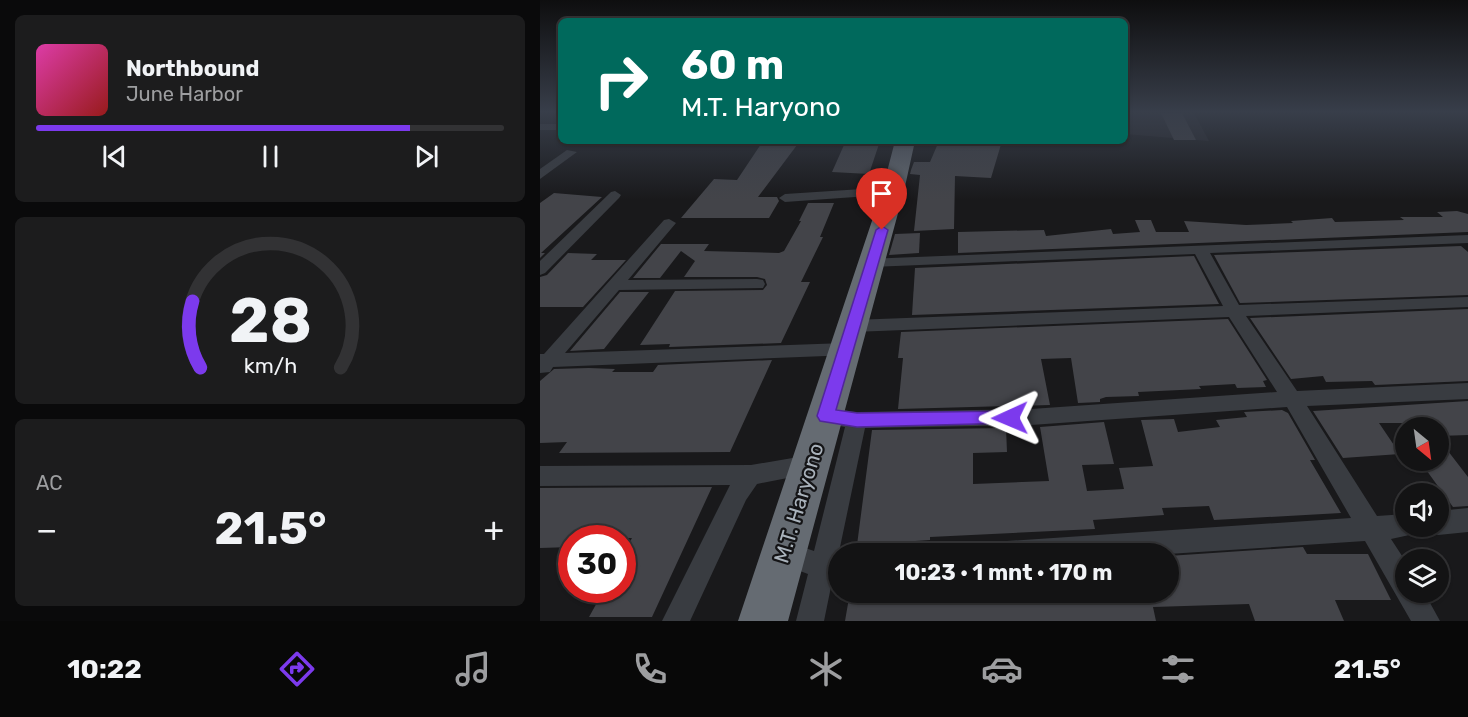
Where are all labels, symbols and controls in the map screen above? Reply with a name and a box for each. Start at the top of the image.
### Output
text: 60 m [681,40,784,90]
icon: right [582,42,660,120]
text: Northbound [126,55,259,82]
text: June Harbor [126,82,243,106]
text: M.T. Haryono [681,91,841,123]
icon: previous [98,140,131,173]
icon: pause [254,140,287,173]
icon: next [410,140,443,173]
pin [856,168,907,230]
icon: arrive [865,177,898,210]
text: 28 [229,284,311,358]
text: km/h [243,353,297,378]
position arrow [978,386,1042,450]
north arrow [1395,417,1449,471]
map controls [1395,417,1449,603]
street label: M.T. Haryono [768,440,829,566]
text: AC [36,471,62,495]
button: sound [1395,483,1449,537]
text: 21.5° [214,502,326,555]
text: − [36,510,57,549]
text: + [483,510,504,549]
speed limit sign: 30 [558,525,636,603]
button: layers [1395,549,1449,603]
text: 10:23 · 1 mnt · 170 m [895,559,1112,586]
icon: directions [276,648,318,690]
icon: music [452,648,494,690]
icon: phone [629,648,671,690]
icon: climate [805,648,847,690]
icon: car [981,648,1023,690]
icon: filters [1157,648,1199,690]
text: 10:22 [67,653,142,685]
text: 21.5° [1334,653,1401,685]

